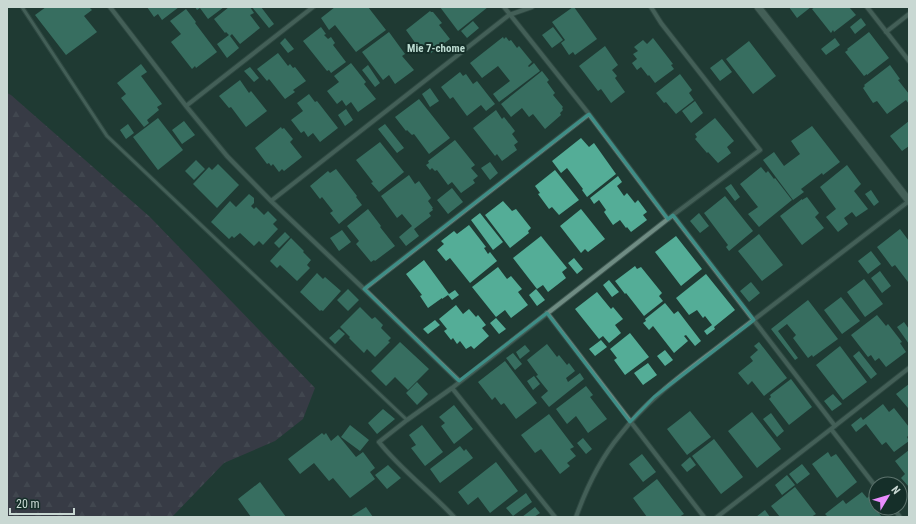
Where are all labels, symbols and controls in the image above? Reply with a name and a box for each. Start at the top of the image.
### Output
district label: Mie 7-chome [407,42,465,55]
north arrow [868,476,908,516]
text: N [888,483,903,497]
scale bar [10,490,74,516]
text: 20 m [16,497,40,511]

